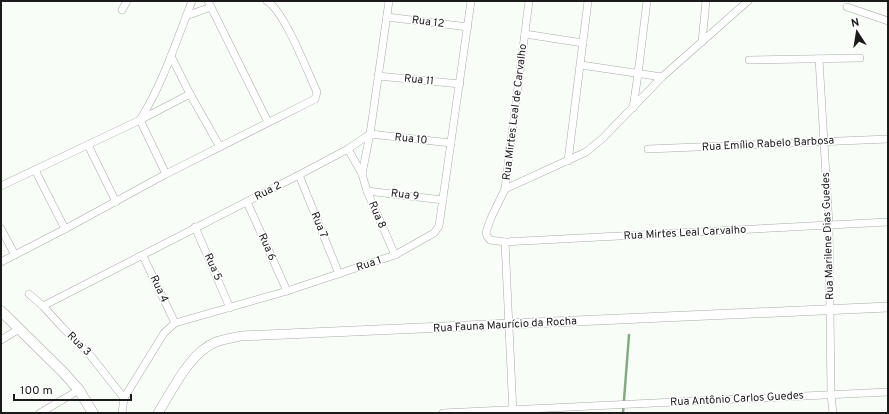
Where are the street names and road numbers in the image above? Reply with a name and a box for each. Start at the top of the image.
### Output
street label: Rua 12 [411,13,445,31]
street label: Rua Mirtes Leal de Carvalho [500,43,530,181]
street label: Rua 11 [403,71,435,89]
street label: Rua 10 [394,130,428,148]
street label: Rua Emílio Rabelo Barbosa [702,134,835,154]
street label: Rua Marilene Dias Guedes [819,172,837,300]
street label: Rua 2 [252,178,284,204]
street label: Rua 9 [390,186,420,204]
street label: Rua 8 [365,199,389,231]
street label: Rua 7 [307,210,331,240]
street label: Rua Mirtes Leal Carvalho [623,223,747,243]
street label: Rua 6 [255,231,279,263]
street label: Rua 5 [201,251,225,283]
street label: Rua 1 [354,253,384,275]
street label: Rua 4 [147,273,171,305]
street label: Rua Fauna Maurício da Rocha [433,314,577,336]
street label: Rua 3 [64,329,94,359]
street label: Rua Antônio Carlos Guedes [670,389,804,409]

